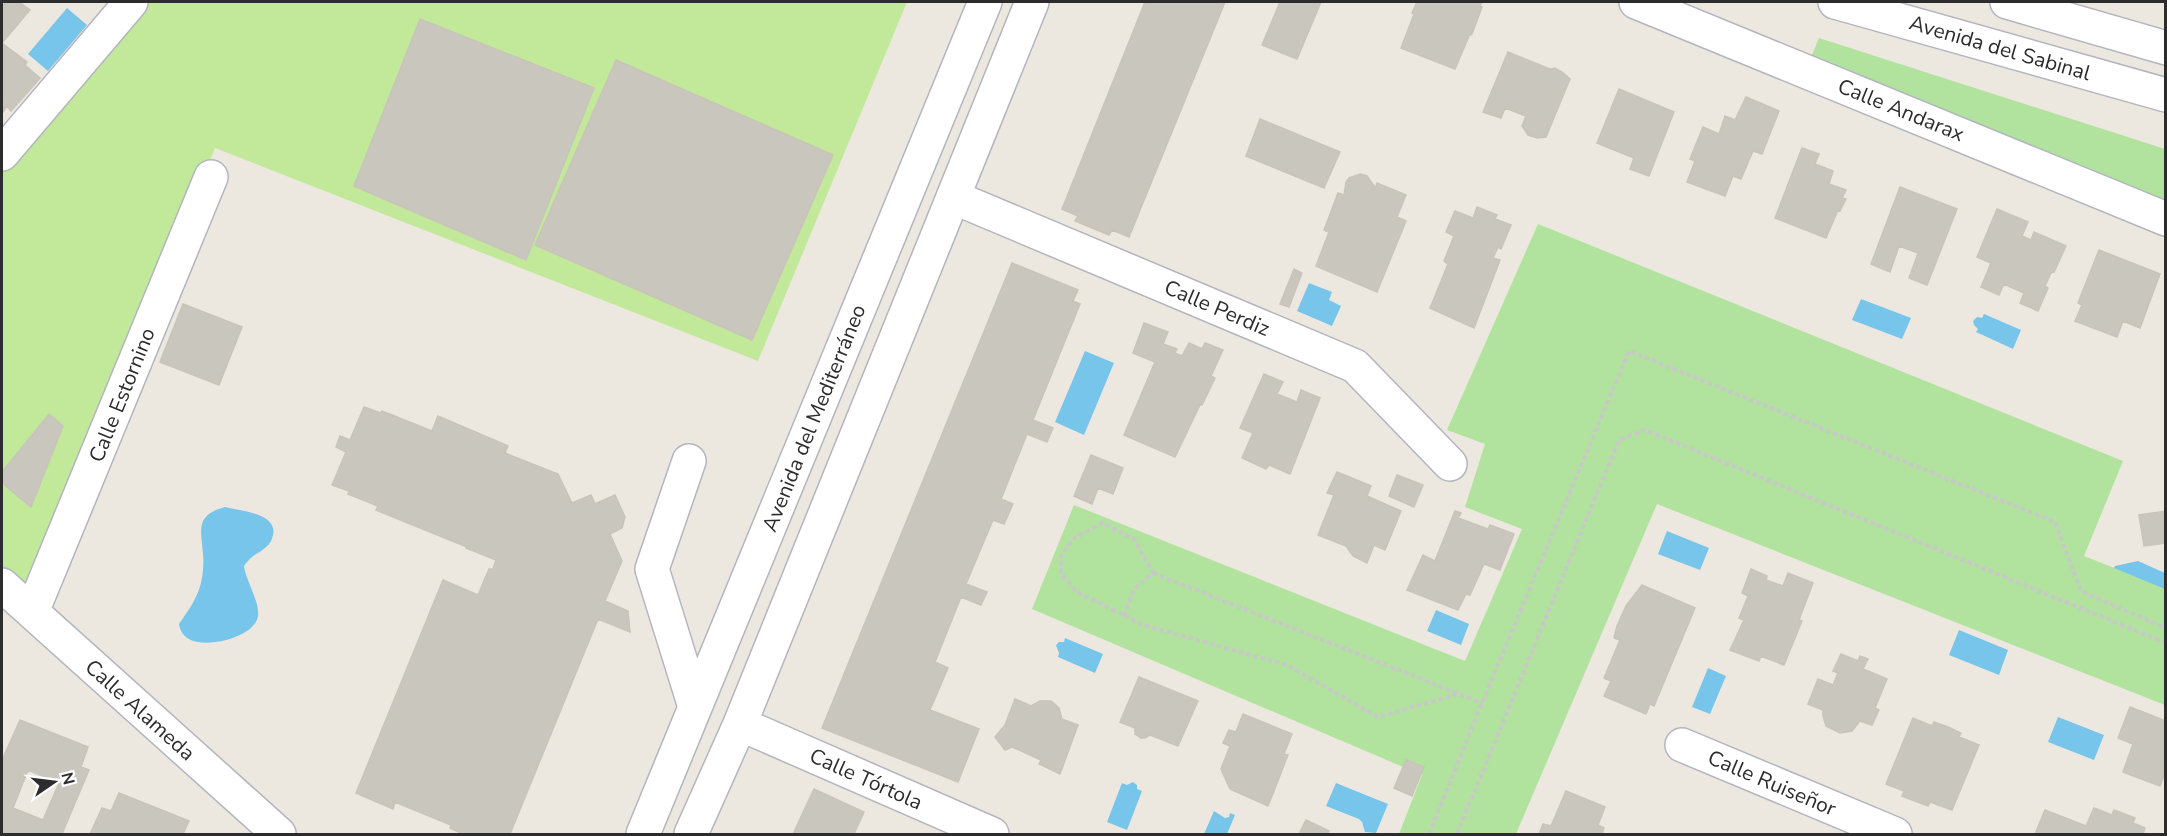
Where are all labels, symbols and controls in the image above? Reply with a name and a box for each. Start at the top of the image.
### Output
street label: Avenida del Sabinal [1906,9,2095,88]
street label: Calle Andarax [1834,72,1968,148]
street label: Calle Perdiz [1160,273,1274,343]
street label: Avenida del Mediterráneo [756,300,872,536]
street label: Calle Estornino [82,324,162,466]
street label: Calle Alameda [79,653,201,767]
street label: Calle Tórtola [805,742,927,816]
street label: Calle Ruiseñor [1704,743,1841,823]
north arrow [24,752,84,812]
text: N [55,770,80,787]

